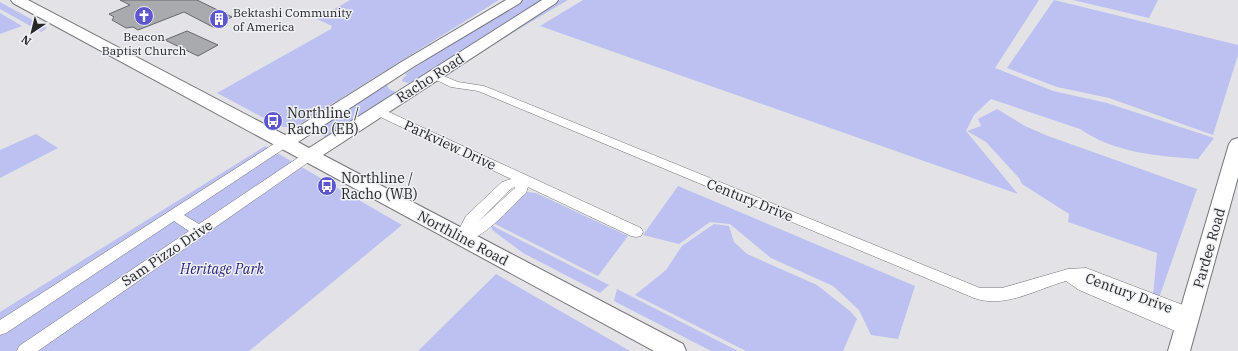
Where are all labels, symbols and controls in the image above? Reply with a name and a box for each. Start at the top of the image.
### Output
church icon: Beacon Baptist Church [133,5,155,27]
place label: Bektashi Community of America [233,5,352,34]
building icon: Bektashi Community of America [208,8,230,30]
north arrow [12,12,52,52]
place label: Beacon Baptist Church [102,29,187,58]
text: N [18,32,34,48]
street label: Racho Road [393,49,468,107]
place label: Northline / Racho (EB) [287,104,359,138]
bus stop icon: Northline / Racho (EB) [262,110,284,132]
street label: Parkview Drive [401,116,499,174]
place label: Northline / Racho (WB) [341,169,418,203]
street label: Century Drive [704,174,796,226]
bus stop icon: Northline / Racho (WB) [316,175,338,197]
street label: Pardee Road [1189,205,1229,290]
street label: Northline Road [414,206,512,270]
street label: Sam Pizzo Drive [118,216,216,290]
park label: Heritage Park [179,260,265,278]
street label: Century Drive [1083,269,1175,317]

